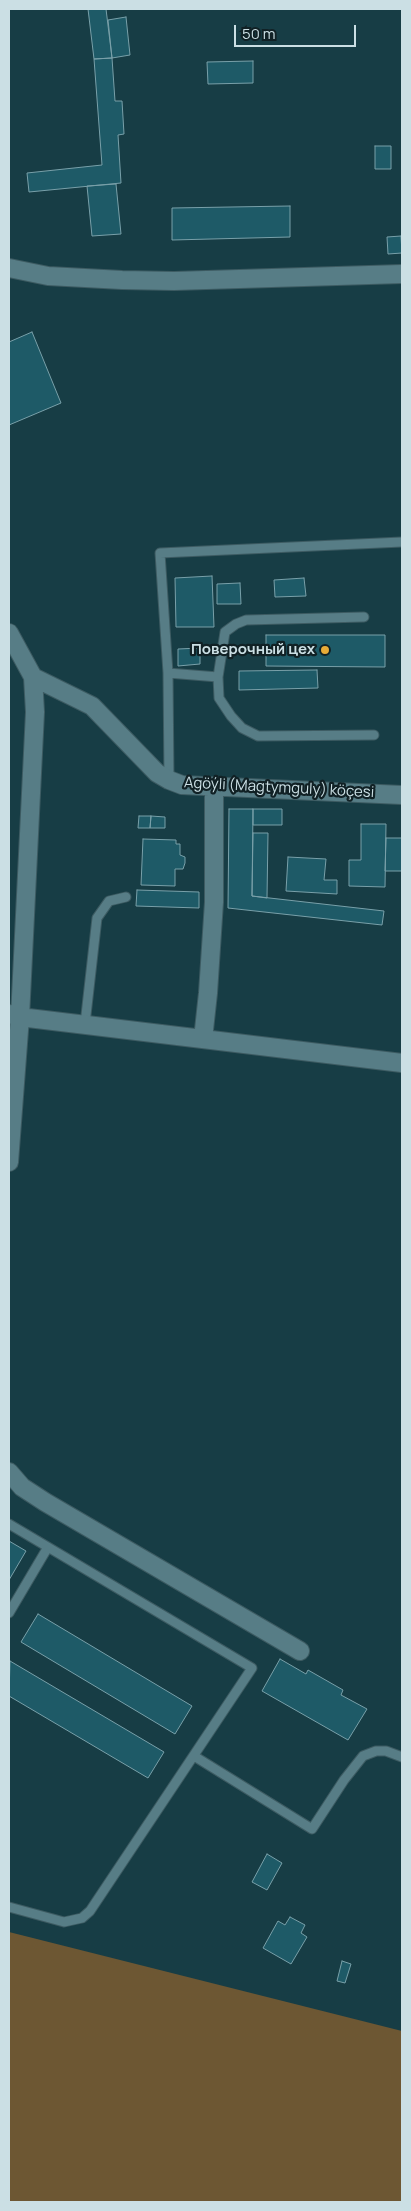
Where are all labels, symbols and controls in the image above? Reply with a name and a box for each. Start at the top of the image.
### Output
scale bar [236,15,358,47]
text: 50 m [242,23,276,44]
place label: Поверочный цех [191,641,315,659]
marker: Поверочный цех [319,644,331,656]
street label: Agöýli (Magtymguly) köçesi [183,774,375,802]

